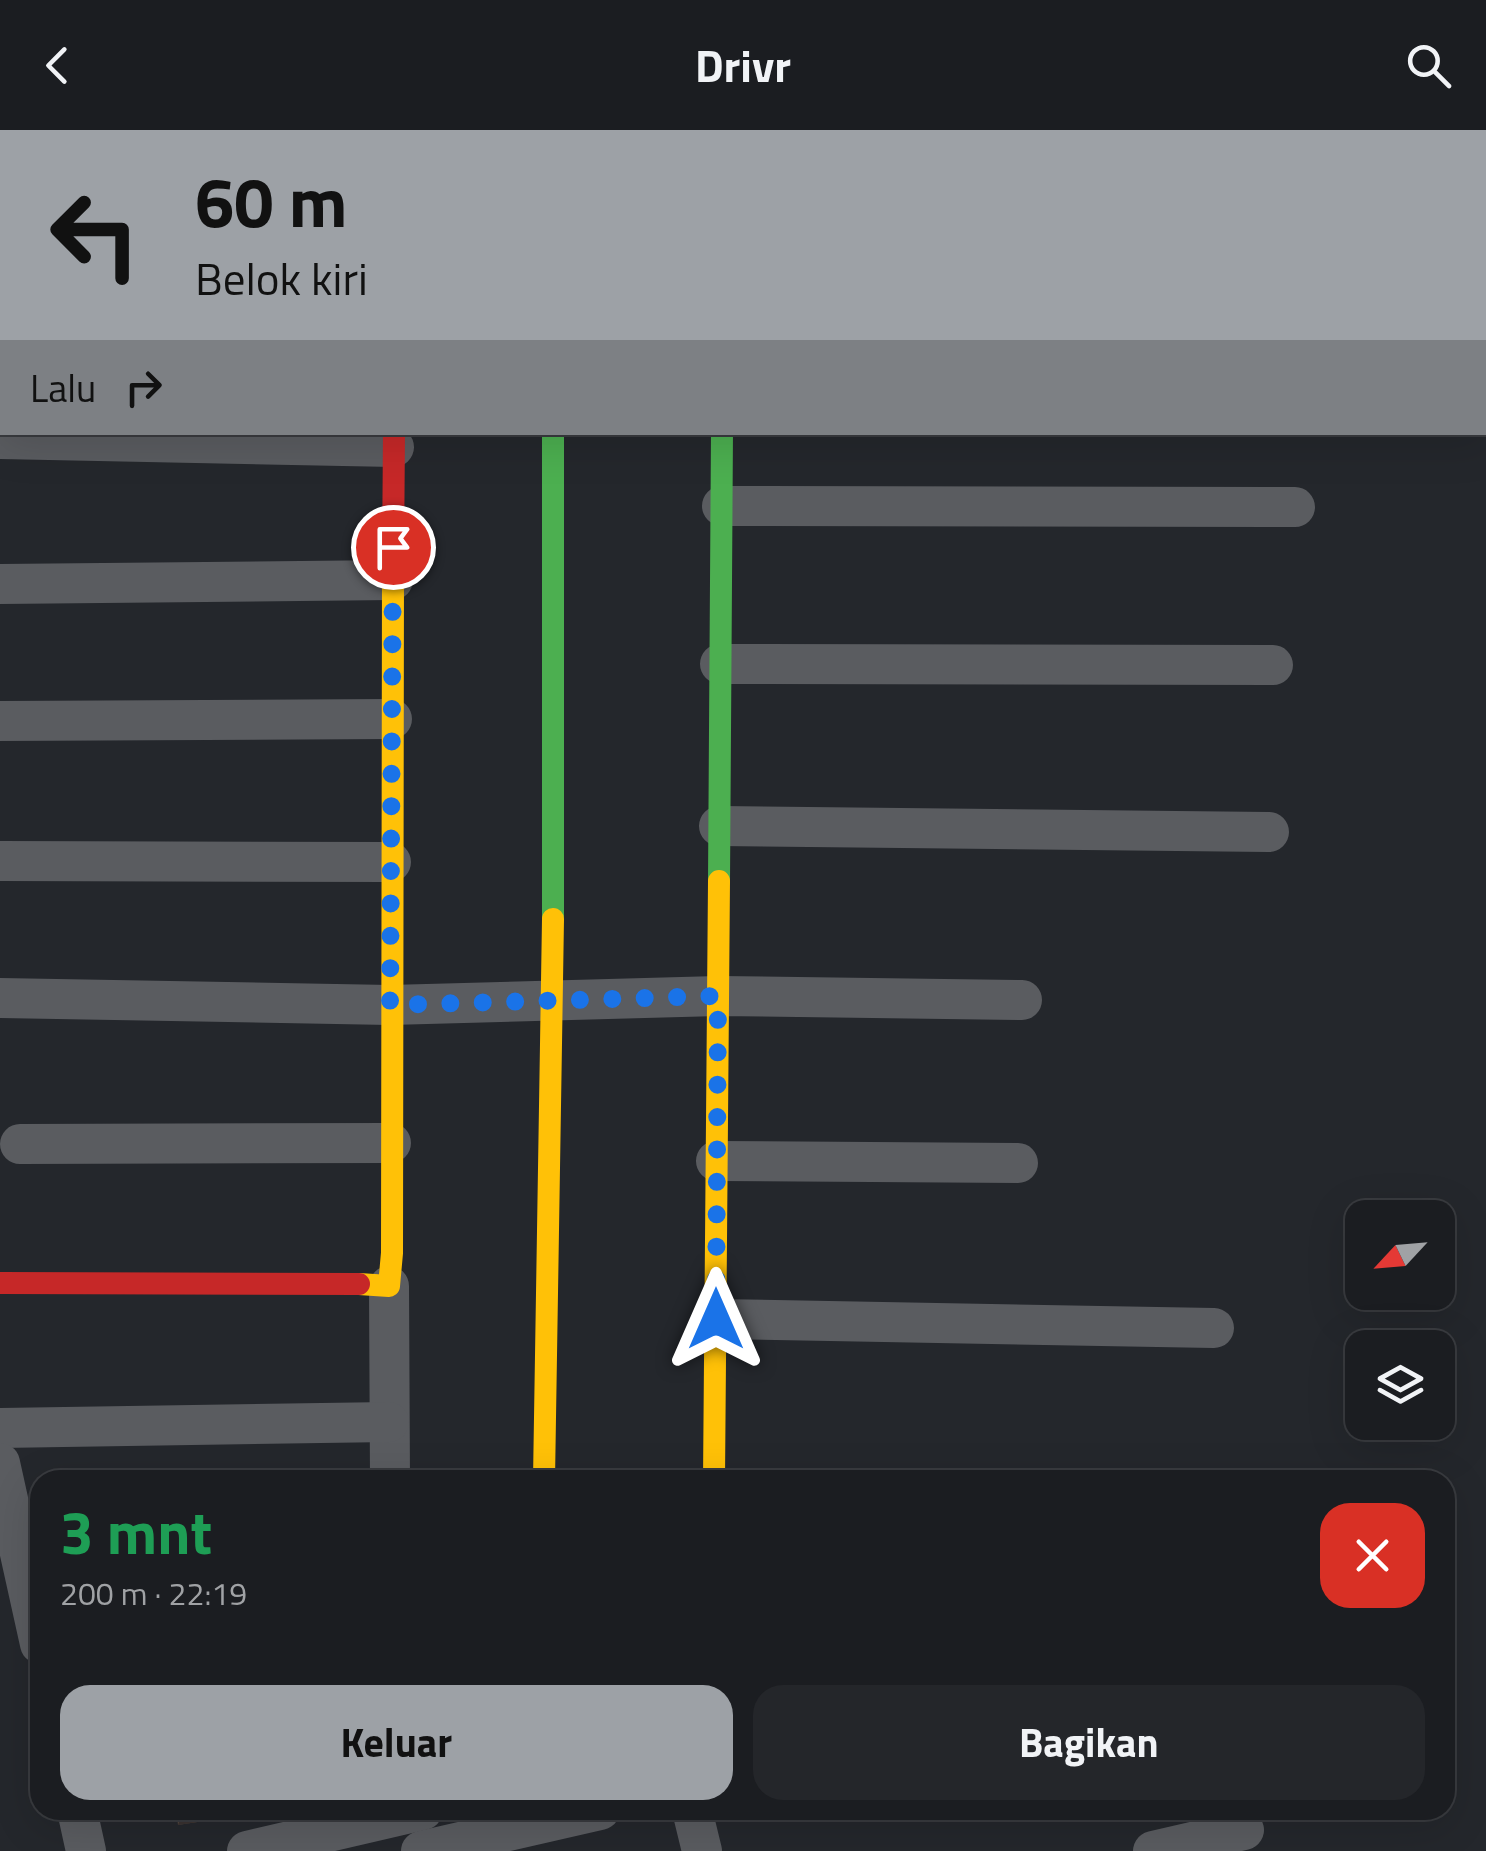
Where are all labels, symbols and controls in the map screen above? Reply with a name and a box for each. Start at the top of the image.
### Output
text: Drivr [695,31,791,99]
icon: back [30,38,85,93]
icon: search [1401,38,1456,93]
text: 60 m [195,148,348,254]
icon: left [30,170,160,300]
text: Belok kiri [195,244,368,312]
text: Lalu [30,359,96,417]
icon: right [116,360,171,415]
pin [351,505,436,590]
icon: arrive [366,520,421,575]
north arrow [1345,1200,1455,1310]
map controls [1345,1200,1455,1440]
position arrow [664,1267,768,1371]
button: layers [1345,1330,1455,1440]
text: 3 mnt [60,1486,212,1577]
button: close [1320,1503,1425,1608]
text: 200 m · 22:19 [60,1569,247,1617]
button: Keluar [60,1685,733,1800]
button: Bagikan [753,1685,1425,1800]

